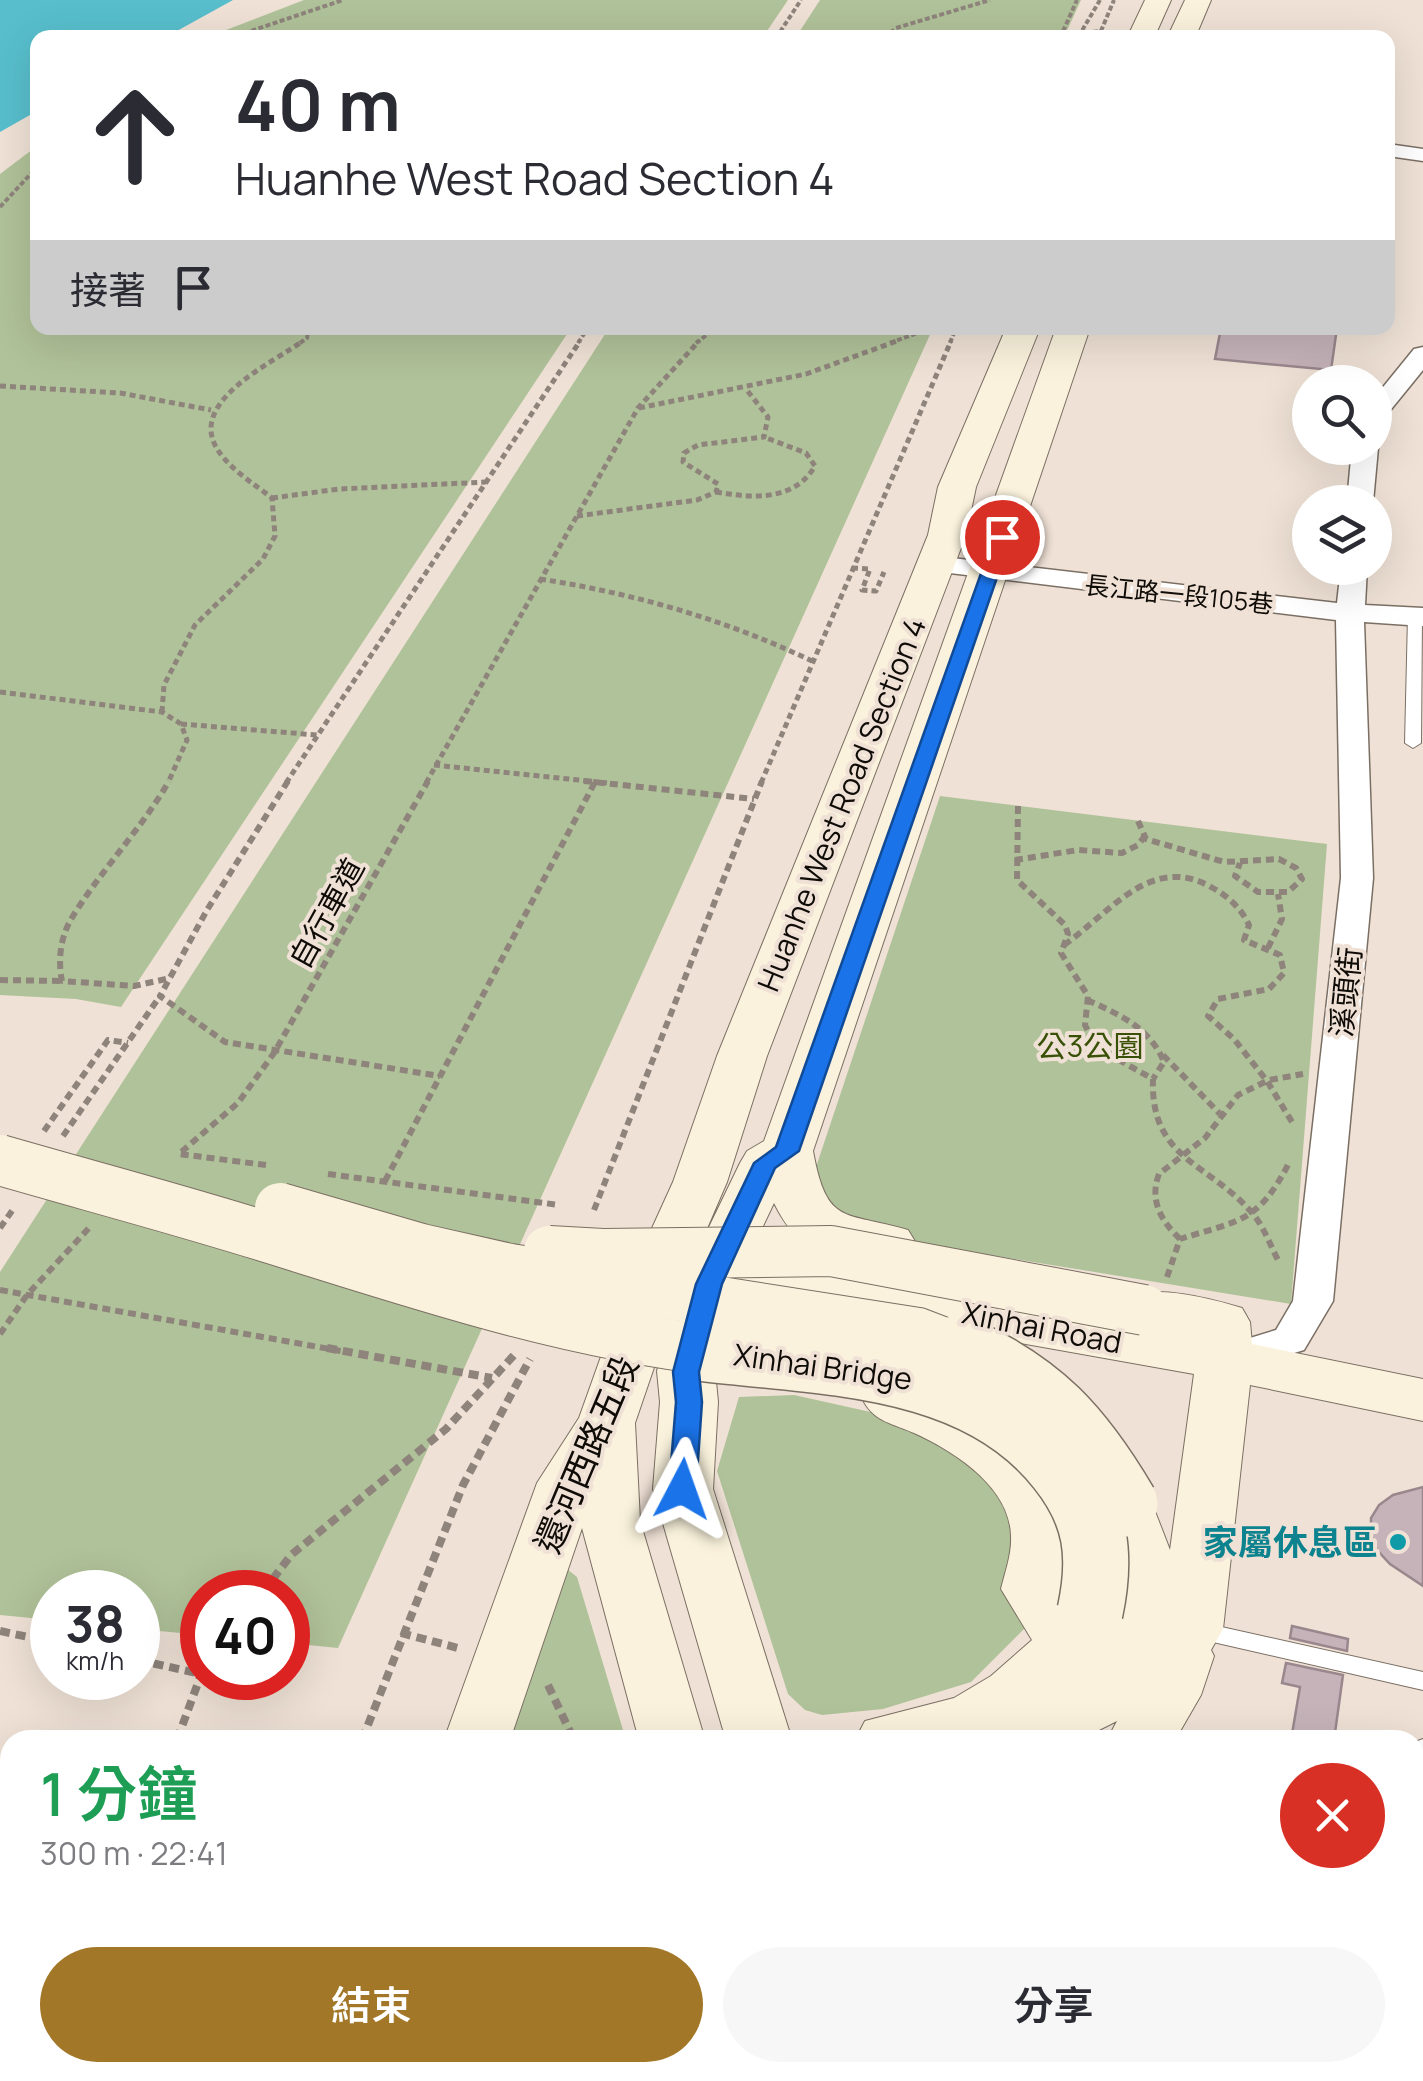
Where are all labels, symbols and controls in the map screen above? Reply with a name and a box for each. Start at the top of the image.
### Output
text: 40 m [235,56,401,152]
icon: ahead [70,70,200,200]
text: Huanhe West Road Section 4 [235,147,835,209]
icon: arrive [166,260,221,315]
text: 接著 [70,263,146,315]
map controls [1292,365,1392,585]
button: search [1292,365,1392,465]
button: layers [1292,485,1392,585]
pin [960,495,1045,580]
icon: arrive [975,510,1030,565]
street label: 長江路一段105巷 [1083,567,1275,621]
street label: Huanhe West Road Section 4 [747,611,935,997]
street label: 自行車道 [279,851,373,975]
street label: 溪頭街 [1320,945,1370,1039]
park label: 公3公園 [1037,1025,1143,1066]
street label: Xinhai Road [959,1291,1125,1363]
street label: Xinhai Bridge [731,1333,915,1399]
street label: 還河西路五段 [523,1348,649,1560]
position arrow [630,1437,734,1541]
place label: 家屬休息區 [1203,1518,1378,1566]
marker: 家屬休息區 [1387,1531,1409,1553]
speed limit sign: 40 [180,1570,310,1700]
text: 38 [65,1589,125,1657]
text: km/h [66,1643,124,1678]
text: 1 分鐘 [40,1752,197,1834]
button: close [1280,1763,1385,1868]
text: 300 m · 22:41 [40,1831,228,1875]
button: 結束 [40,1947,703,2062]
button: 分享 [723,1947,1385,2062]

